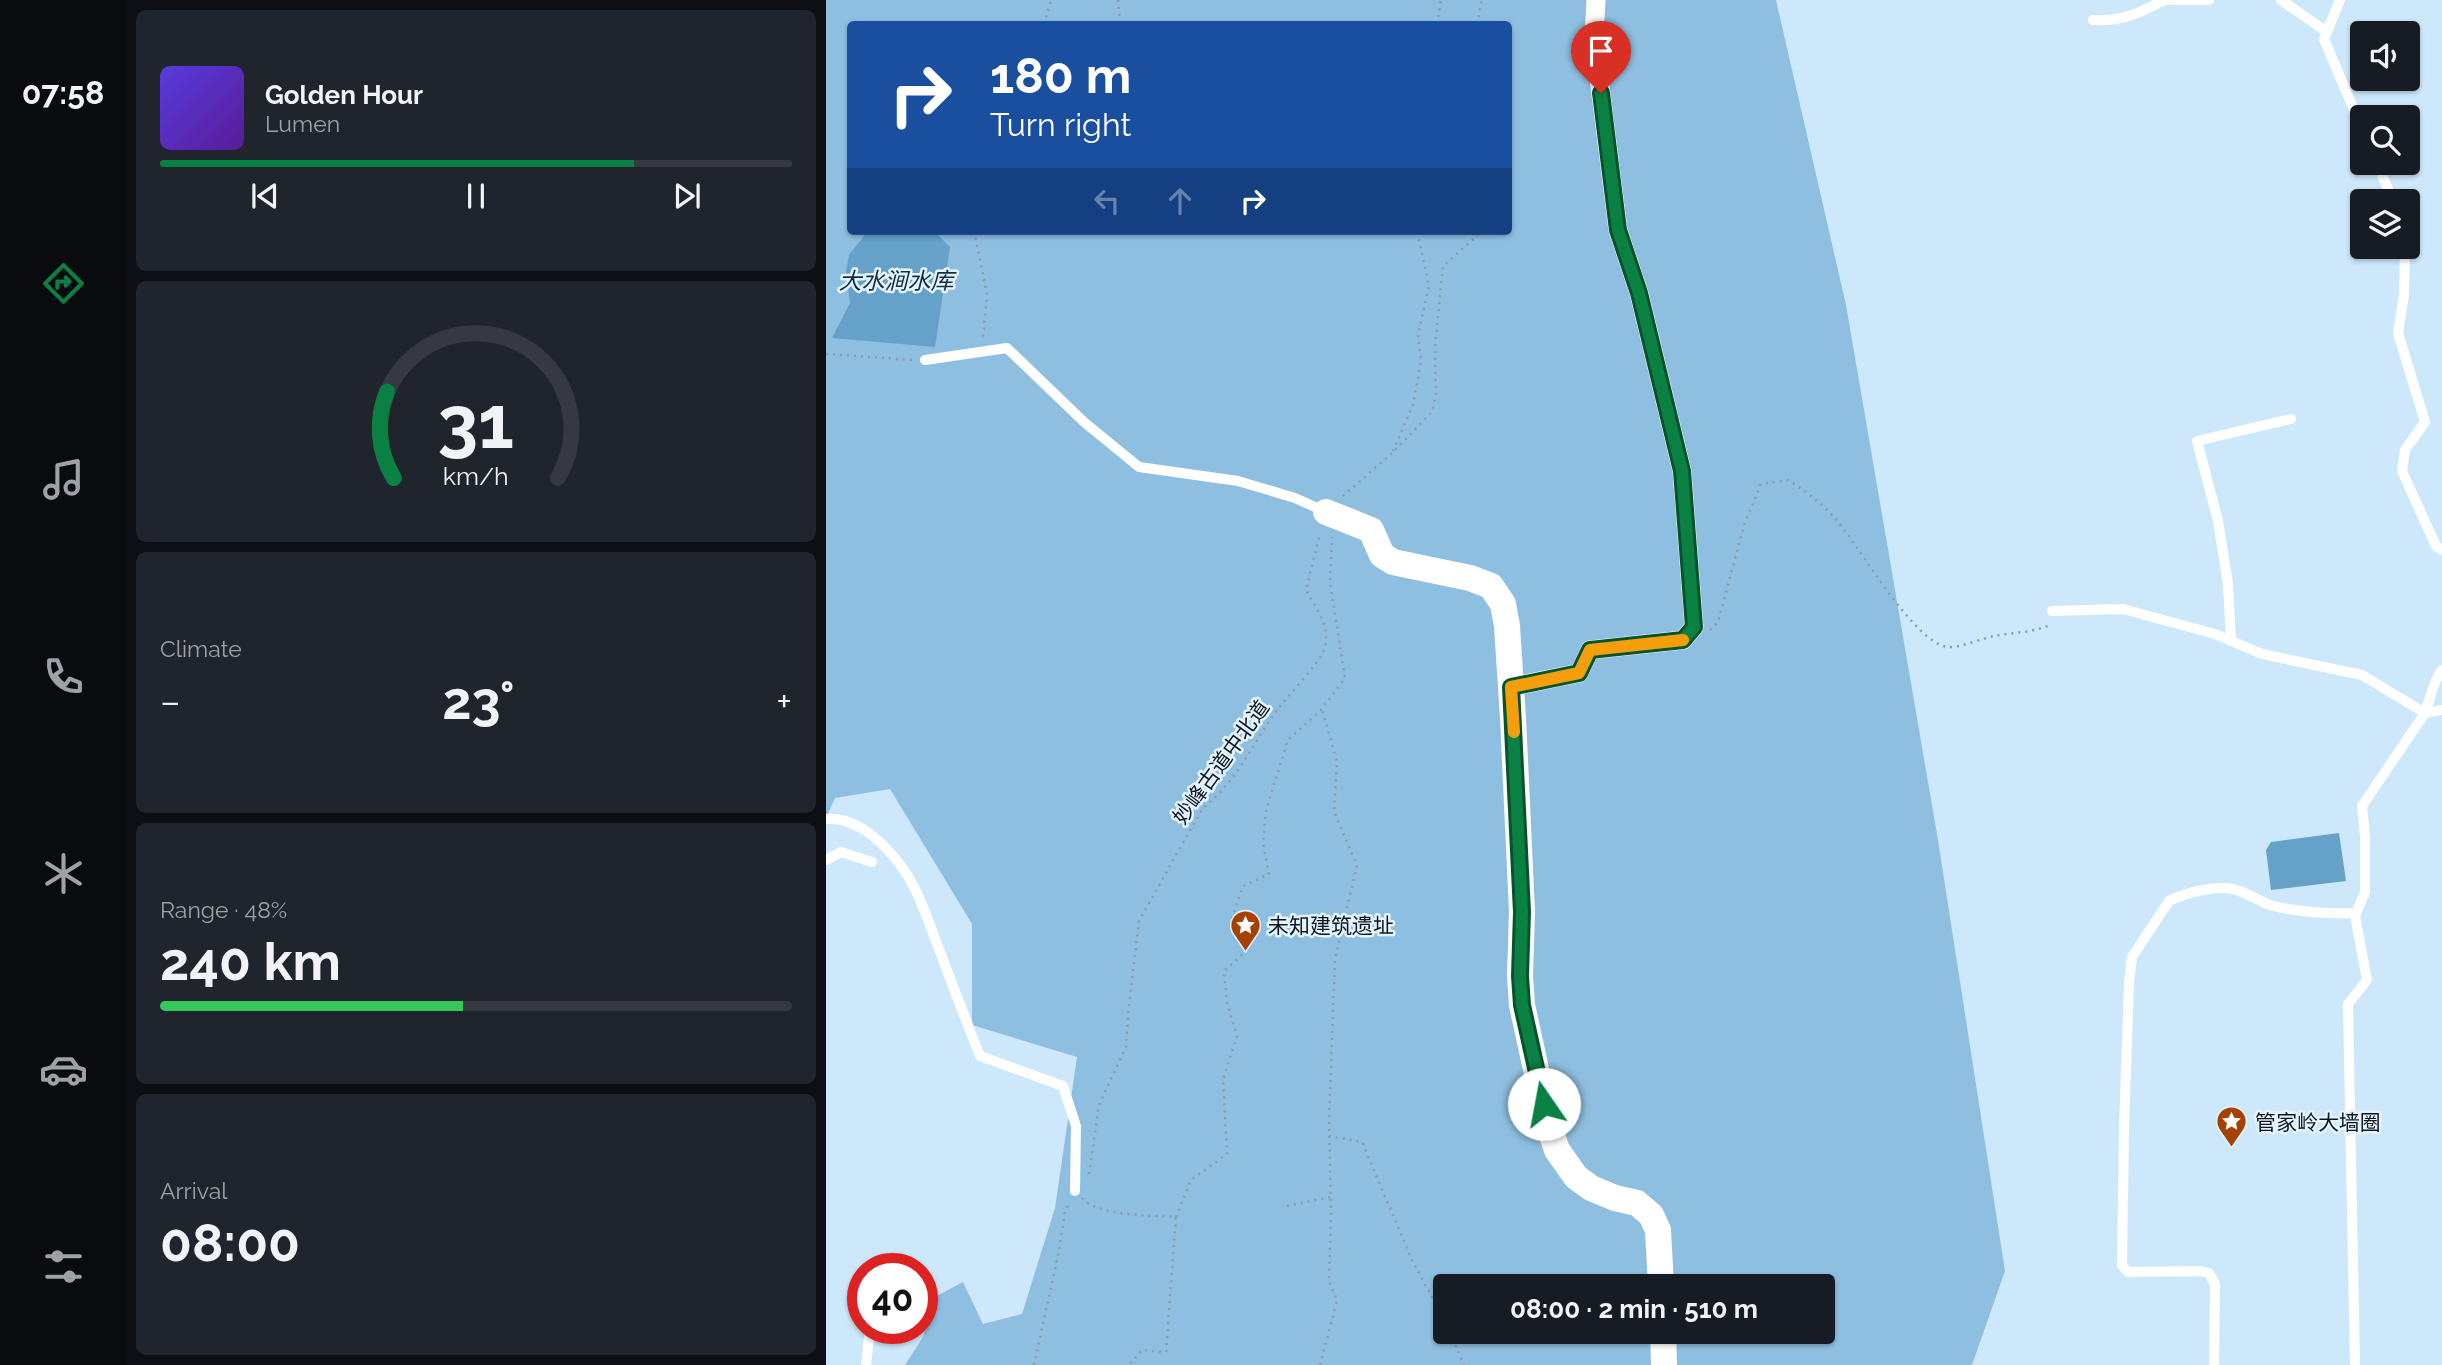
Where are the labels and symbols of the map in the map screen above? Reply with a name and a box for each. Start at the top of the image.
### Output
pin [1571,21,1631,93]
water label: 大水涧水库 [839,267,958,294]
street label: 妙峰古道中北道 [1168,695,1274,829]
place icon: 未知建筑遗址 [1228,908,1262,952]
place label: 未知建筑遗址 [1268,913,1394,938]
position arrow [1507,1067,1581,1141]
place icon: 管家岭大墙圈 [2215,1105,2249,1149]
place label: 管家岭大墙圈 [2255,1110,2381,1135]
speed limit sign: 40 [847,1253,938,1344]

